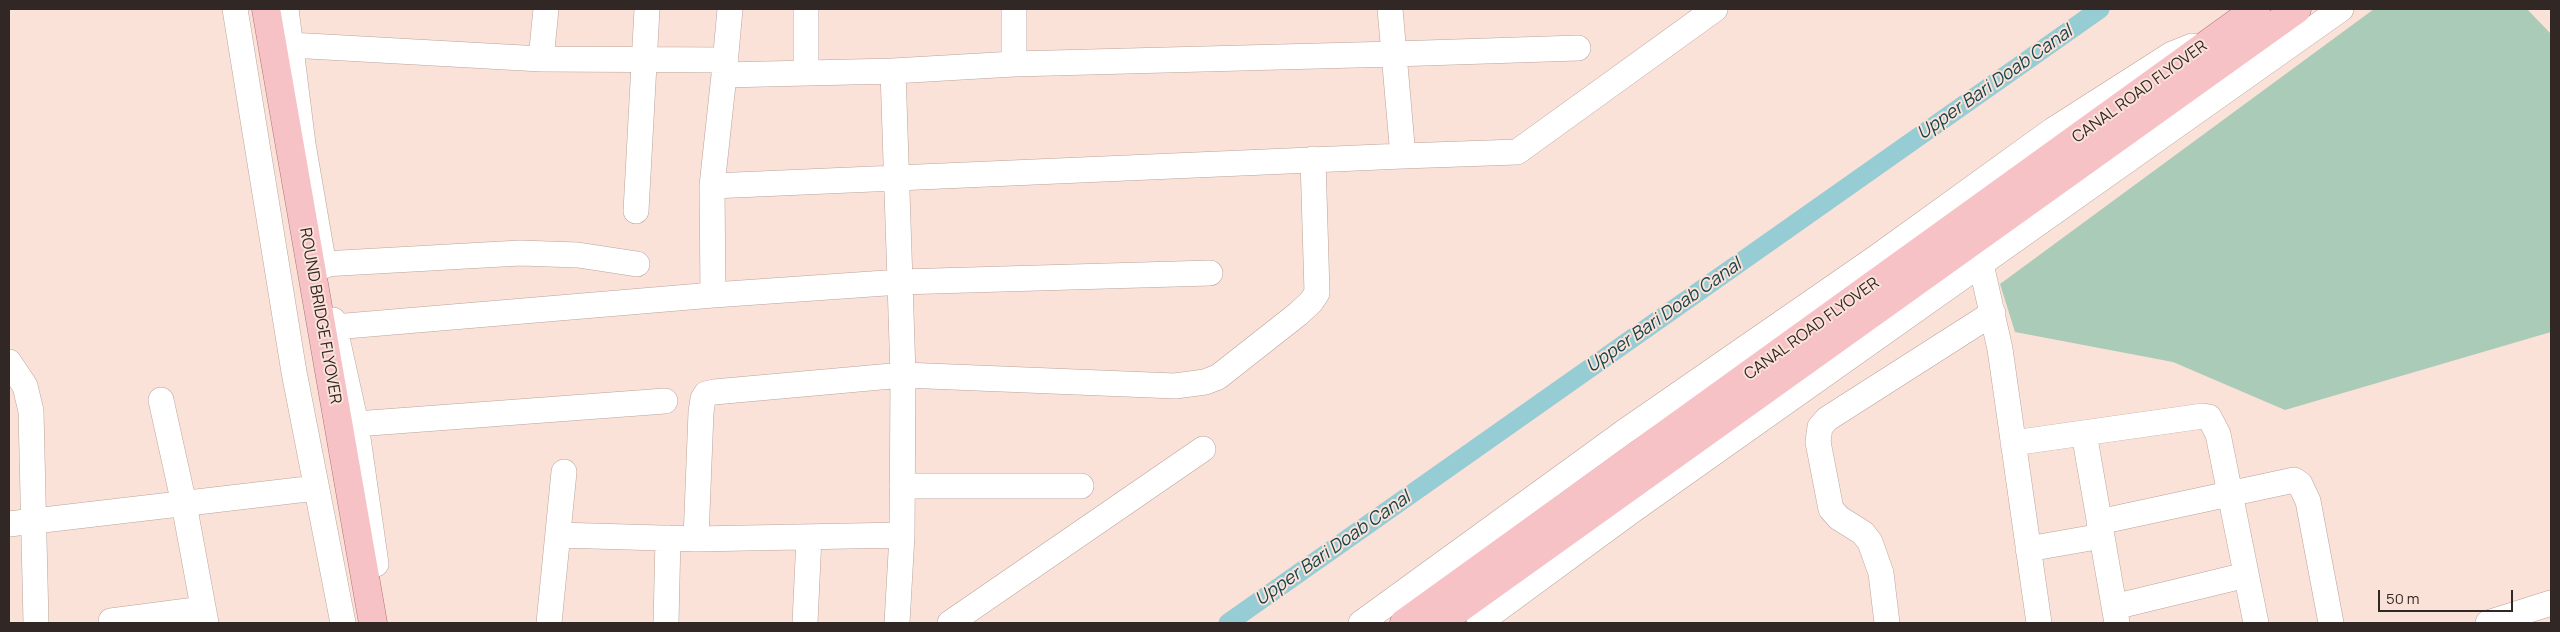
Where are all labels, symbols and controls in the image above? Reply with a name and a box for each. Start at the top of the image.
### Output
water label: Upper Bari Doab Canal [1913,21,2077,145]
street label: CANAL ROAD FLYOVER [2069,37,2211,147]
street label: ROUND BRIDGE FLYOVER [295,226,345,406]
water label: Upper Bari Doab Canal [1582,254,1746,378]
street label: CANAL ROAD FLYOVER [1741,274,1883,384]
water label: Upper Bari Doab Canal [1251,487,1415,611]
scale bar [2380,580,2515,612]
text: 50 m [2386,588,2420,609]

